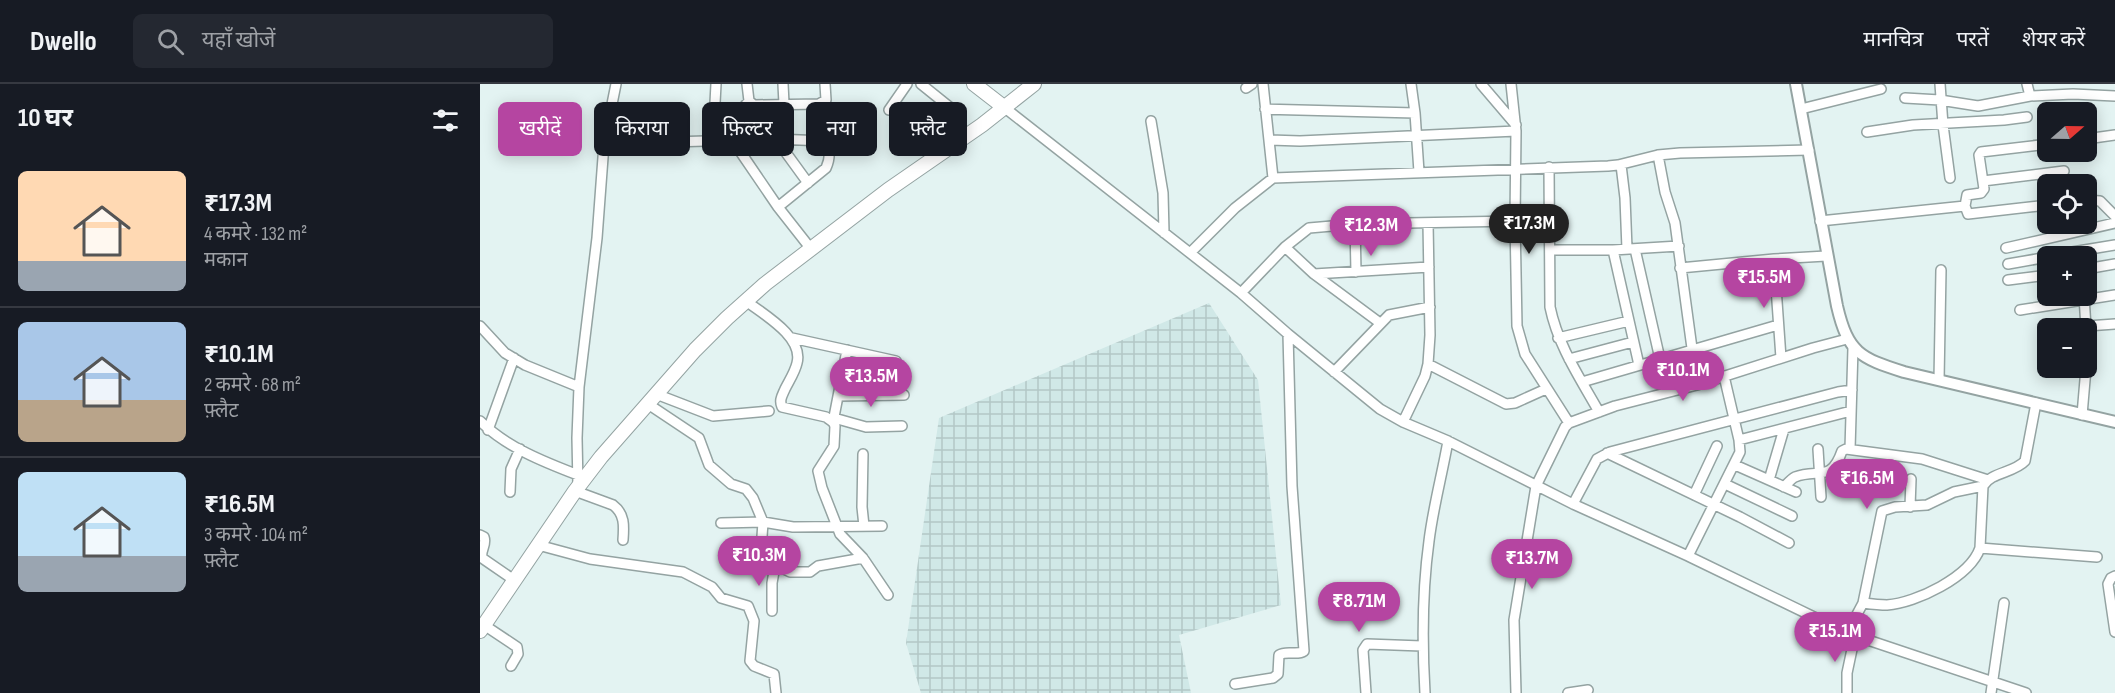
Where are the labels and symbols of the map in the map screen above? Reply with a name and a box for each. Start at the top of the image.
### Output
north arrow [2037,102,2097,162]
pin: ₹17.3M [1480,204,1578,255]
pin: ₹12.3M [1322,206,1420,257]
pin: ₹15.5M [1715,258,1813,309]
pin: ₹10.1M [1634,351,1732,402]
pin: ₹13.5M [822,357,920,408]
pin: ₹16.5M [1818,459,1916,510]
pin: ₹10.3M [710,536,808,587]
pin: ₹13.7M [1483,539,1581,590]
pin: ₹8.71M [1310,582,1408,633]
pin: ₹15.1M [1786,612,1884,663]

